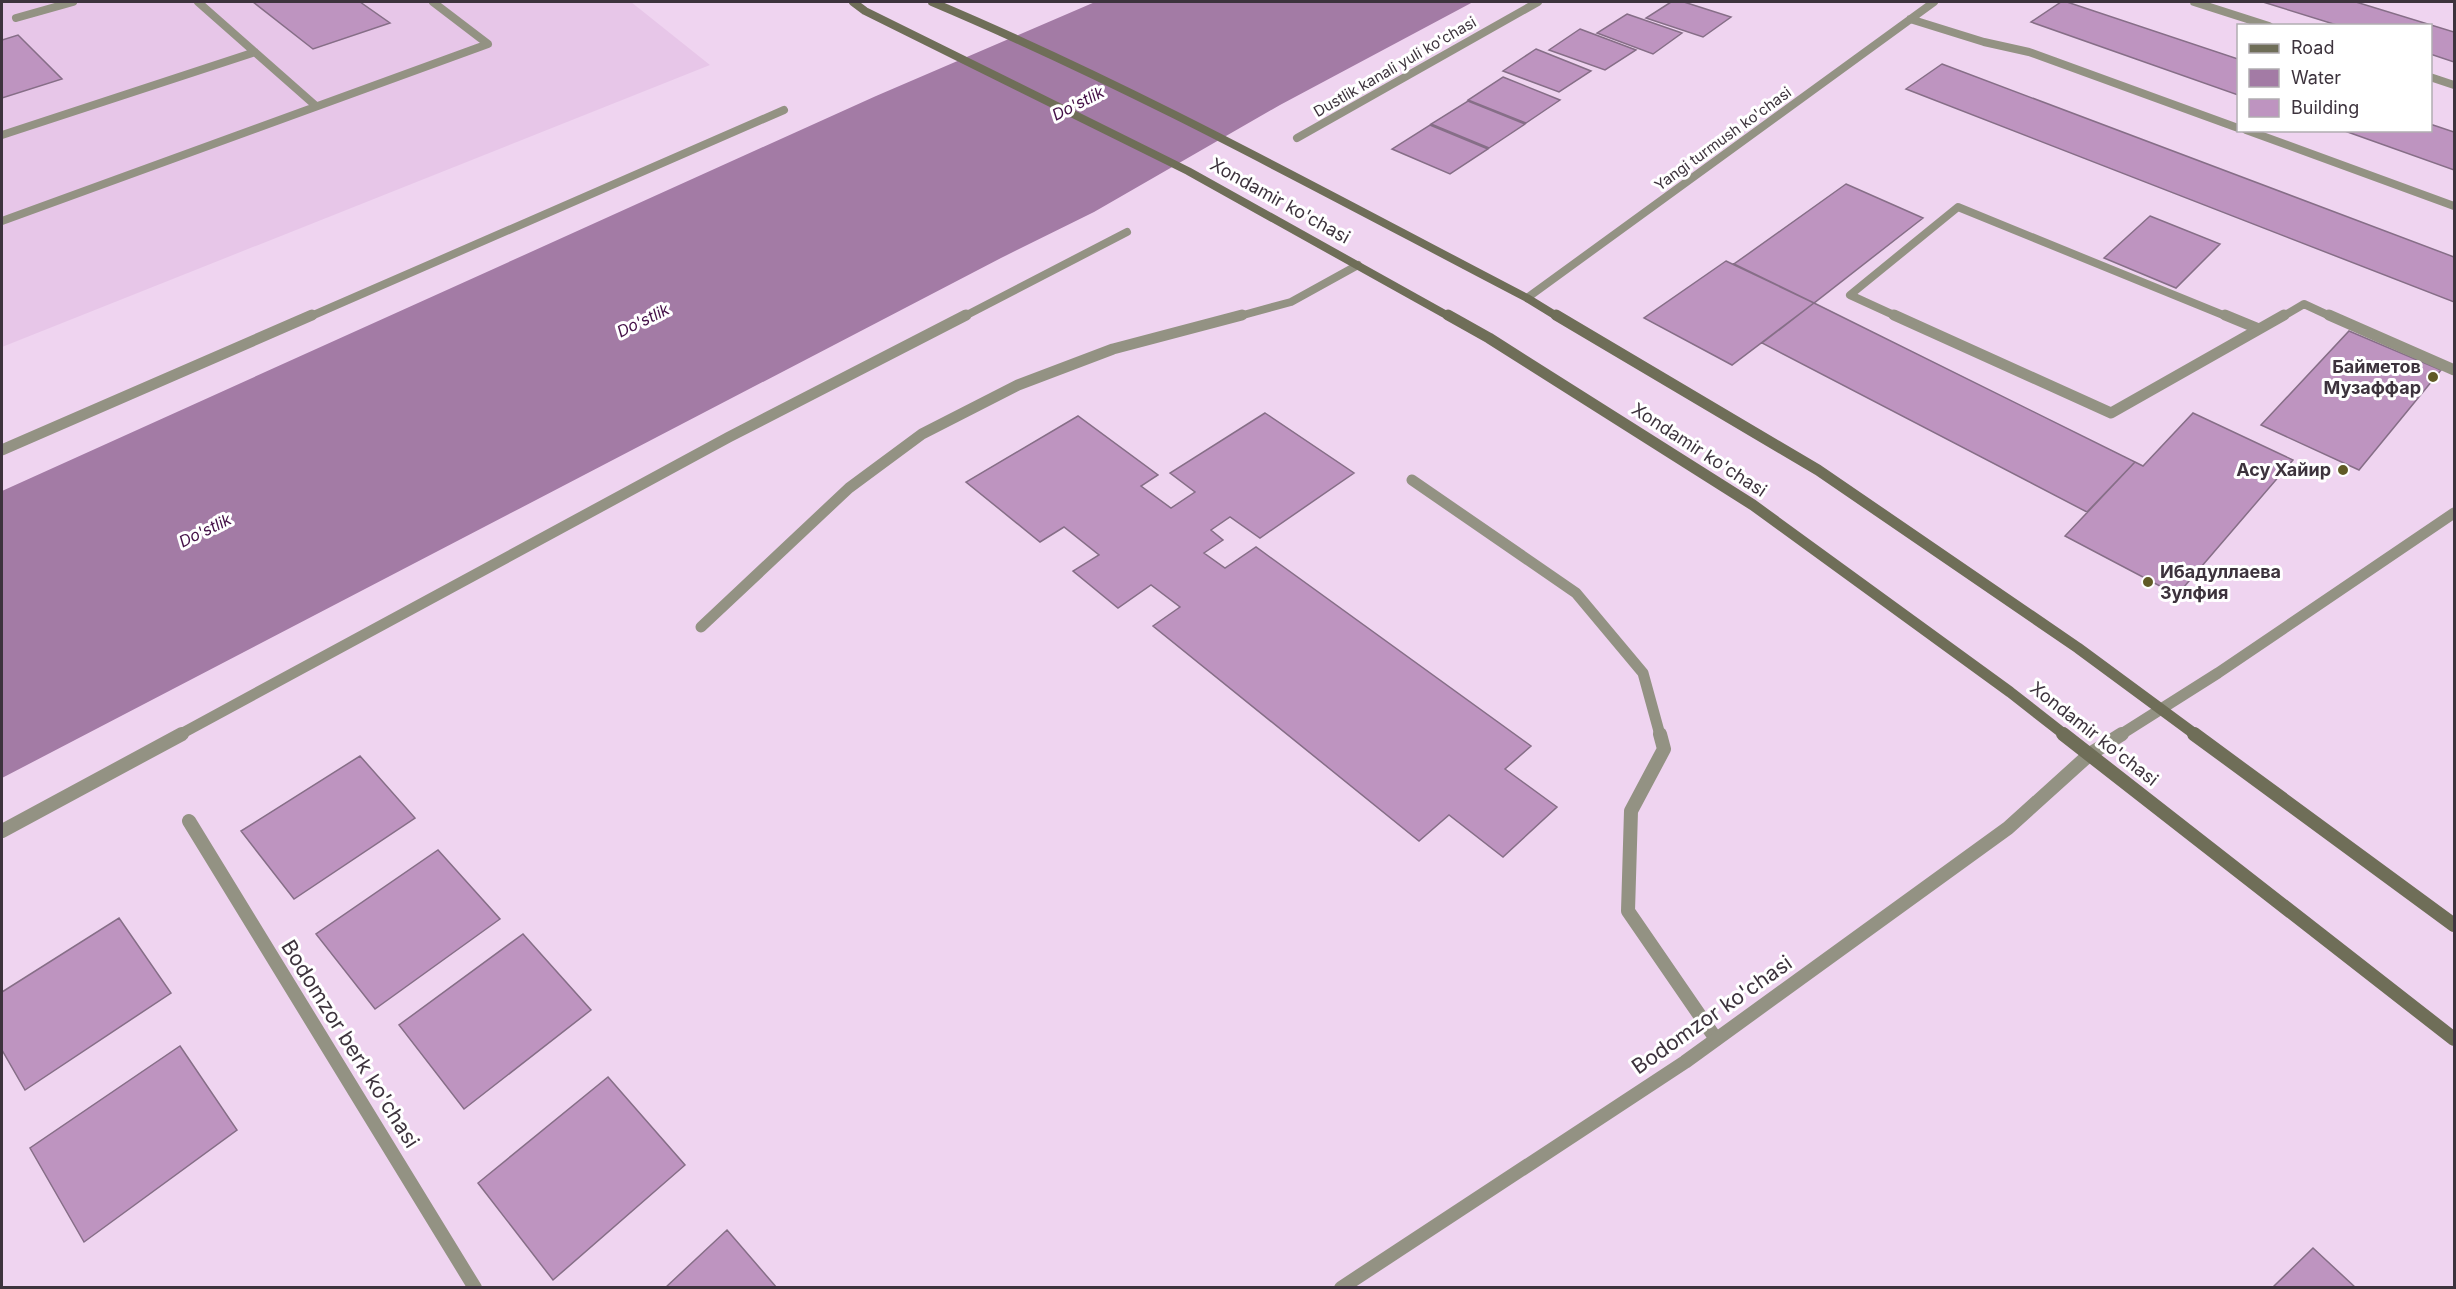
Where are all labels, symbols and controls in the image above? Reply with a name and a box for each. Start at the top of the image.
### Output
street label: Dustlik kanali yuli ko'chasi [1310,12,1480,121]
legend [2237,24,2432,132]
text: Road [2291,37,2334,58]
text: Water [2291,67,2341,88]
water label: Do'stlik [1049,81,1108,125]
street label: Yangi turmush ko'chasi [1651,83,1795,195]
text: Building [2291,97,2359,118]
street label: Xondamir ko'chasi [1207,153,1354,248]
water label: Do'stlik [613,299,673,341]
place label: Байметов Музаффар [2323,356,2421,398]
marker: Байметов Музаффар [2426,370,2440,384]
street label: Xondamir ko'chasi [1628,398,1771,501]
place label: Асу Хайир [2236,459,2331,480]
marker: Асу Хайир [2336,463,2350,477]
water label: Do'stlik [175,509,235,551]
place label: Ибадуллаева Зулфия [2160,561,2281,603]
marker: Ибадуллаева Зулфия [2141,575,2155,589]
street label: Xondamir ko'chasi [2026,677,2162,790]
street label: Bodomzor berk ko'chasi [276,935,425,1152]
street label: Bodomzor ko'chasi [1627,950,1797,1079]

